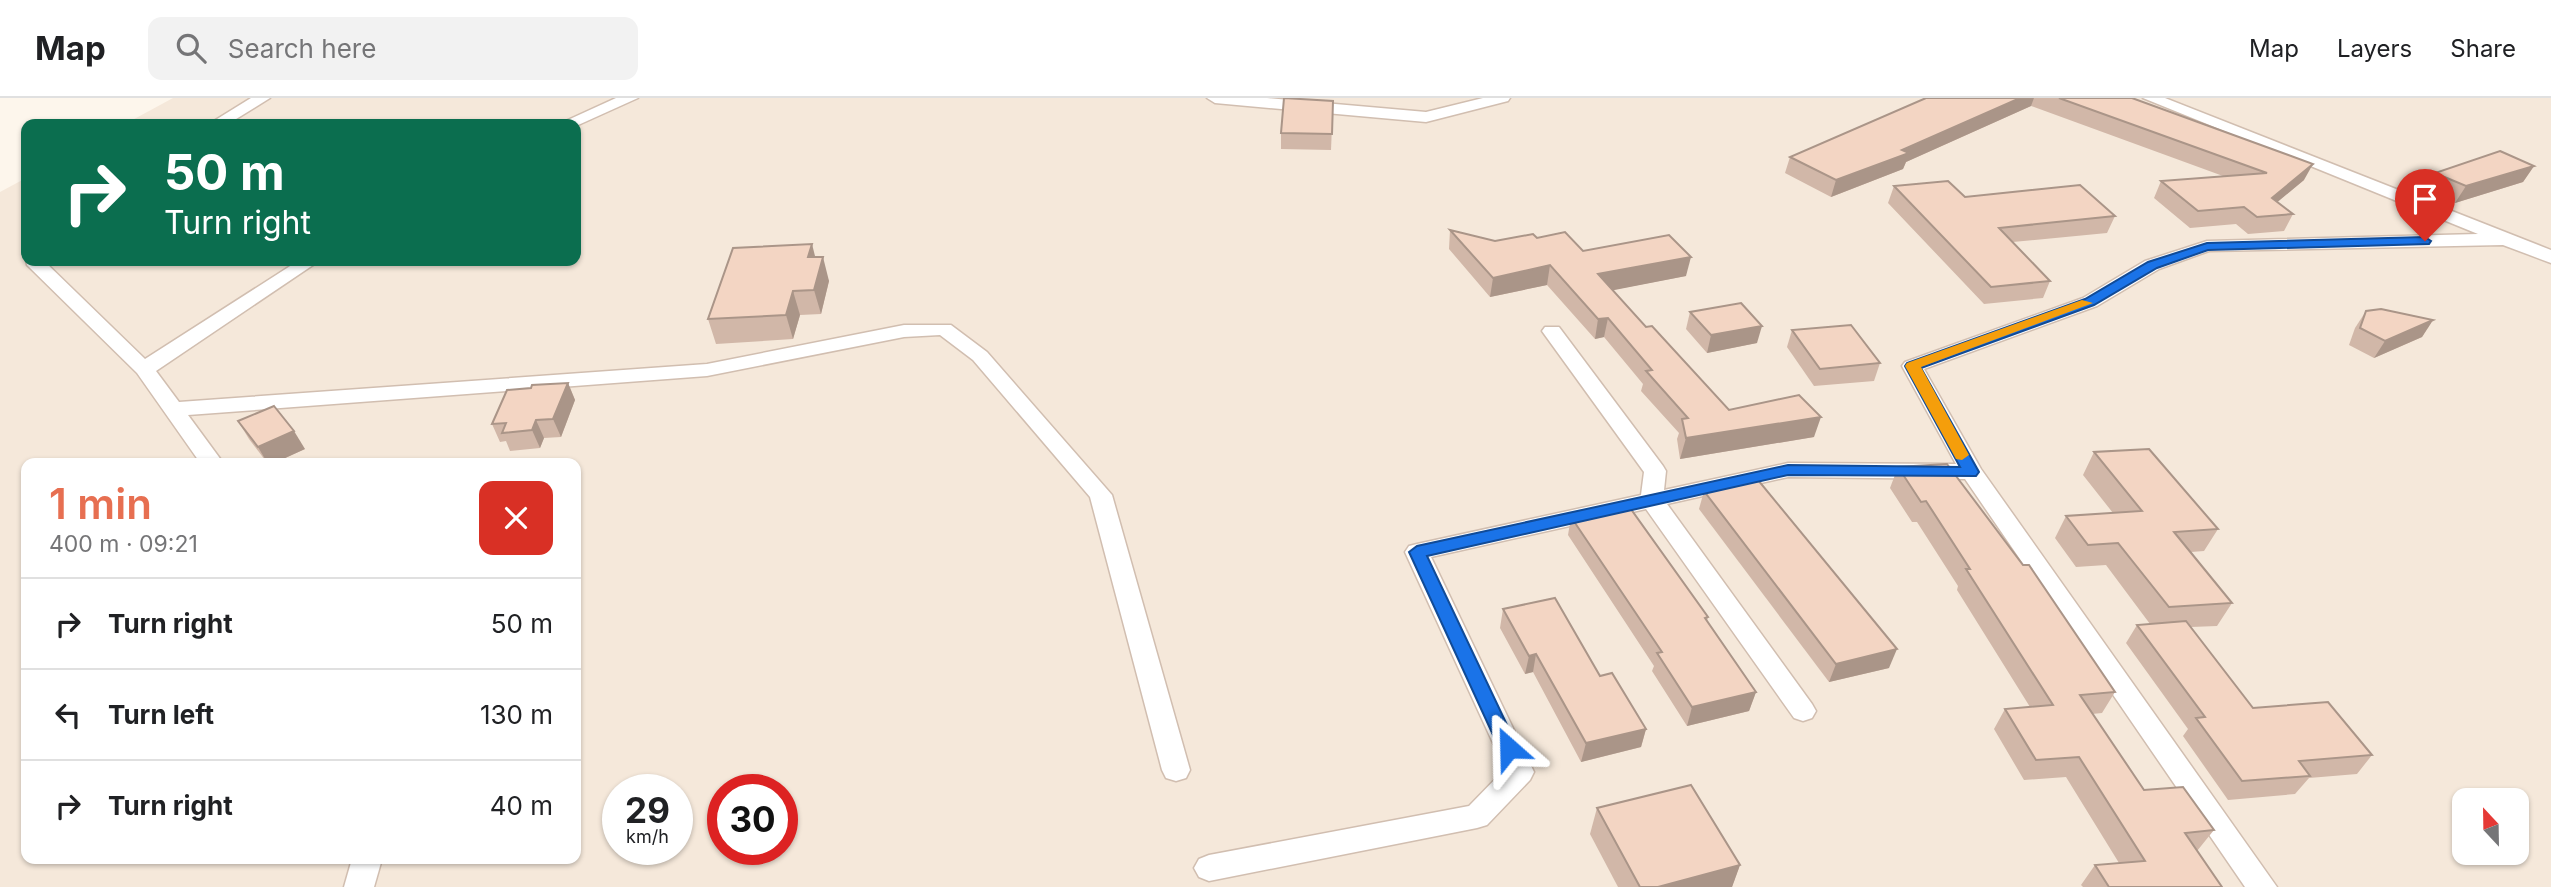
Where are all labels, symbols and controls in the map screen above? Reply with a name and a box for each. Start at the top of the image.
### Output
search box [148,17,638,80]
text: Map [35,28,106,68]
icon: search [172,29,210,67]
text: Search here [228,33,376,64]
text: Map [2249,34,2299,63]
text: Layers [2337,34,2412,63]
text: Share [2450,34,2516,63]
text: 50 m [164,143,285,202]
icon: right [49,147,140,238]
pin [2395,169,2455,241]
icon: arrive [2406,180,2444,218]
text: Turn right [164,203,311,242]
text: 1 min [49,478,152,529]
button: close [479,481,553,555]
text: 400 m · 09:21 [49,530,198,558]
icon: right [49,605,87,643]
text: Turn right [108,608,233,639]
text: 50 m [491,608,553,639]
icon: left [49,696,87,734]
text: Turn left [108,699,214,730]
text: 130 m [480,699,553,730]
position arrow [1472,711,1546,785]
speed limit sign: 30 [707,774,798,865]
icon: right [49,787,87,825]
north arrow [2452,788,2529,864]
map controls [2452,788,2529,865]
text: 29 [625,789,670,831]
text: Turn right [108,790,233,821]
text: 40 m [490,790,553,821]
text: km/h [626,826,669,847]

